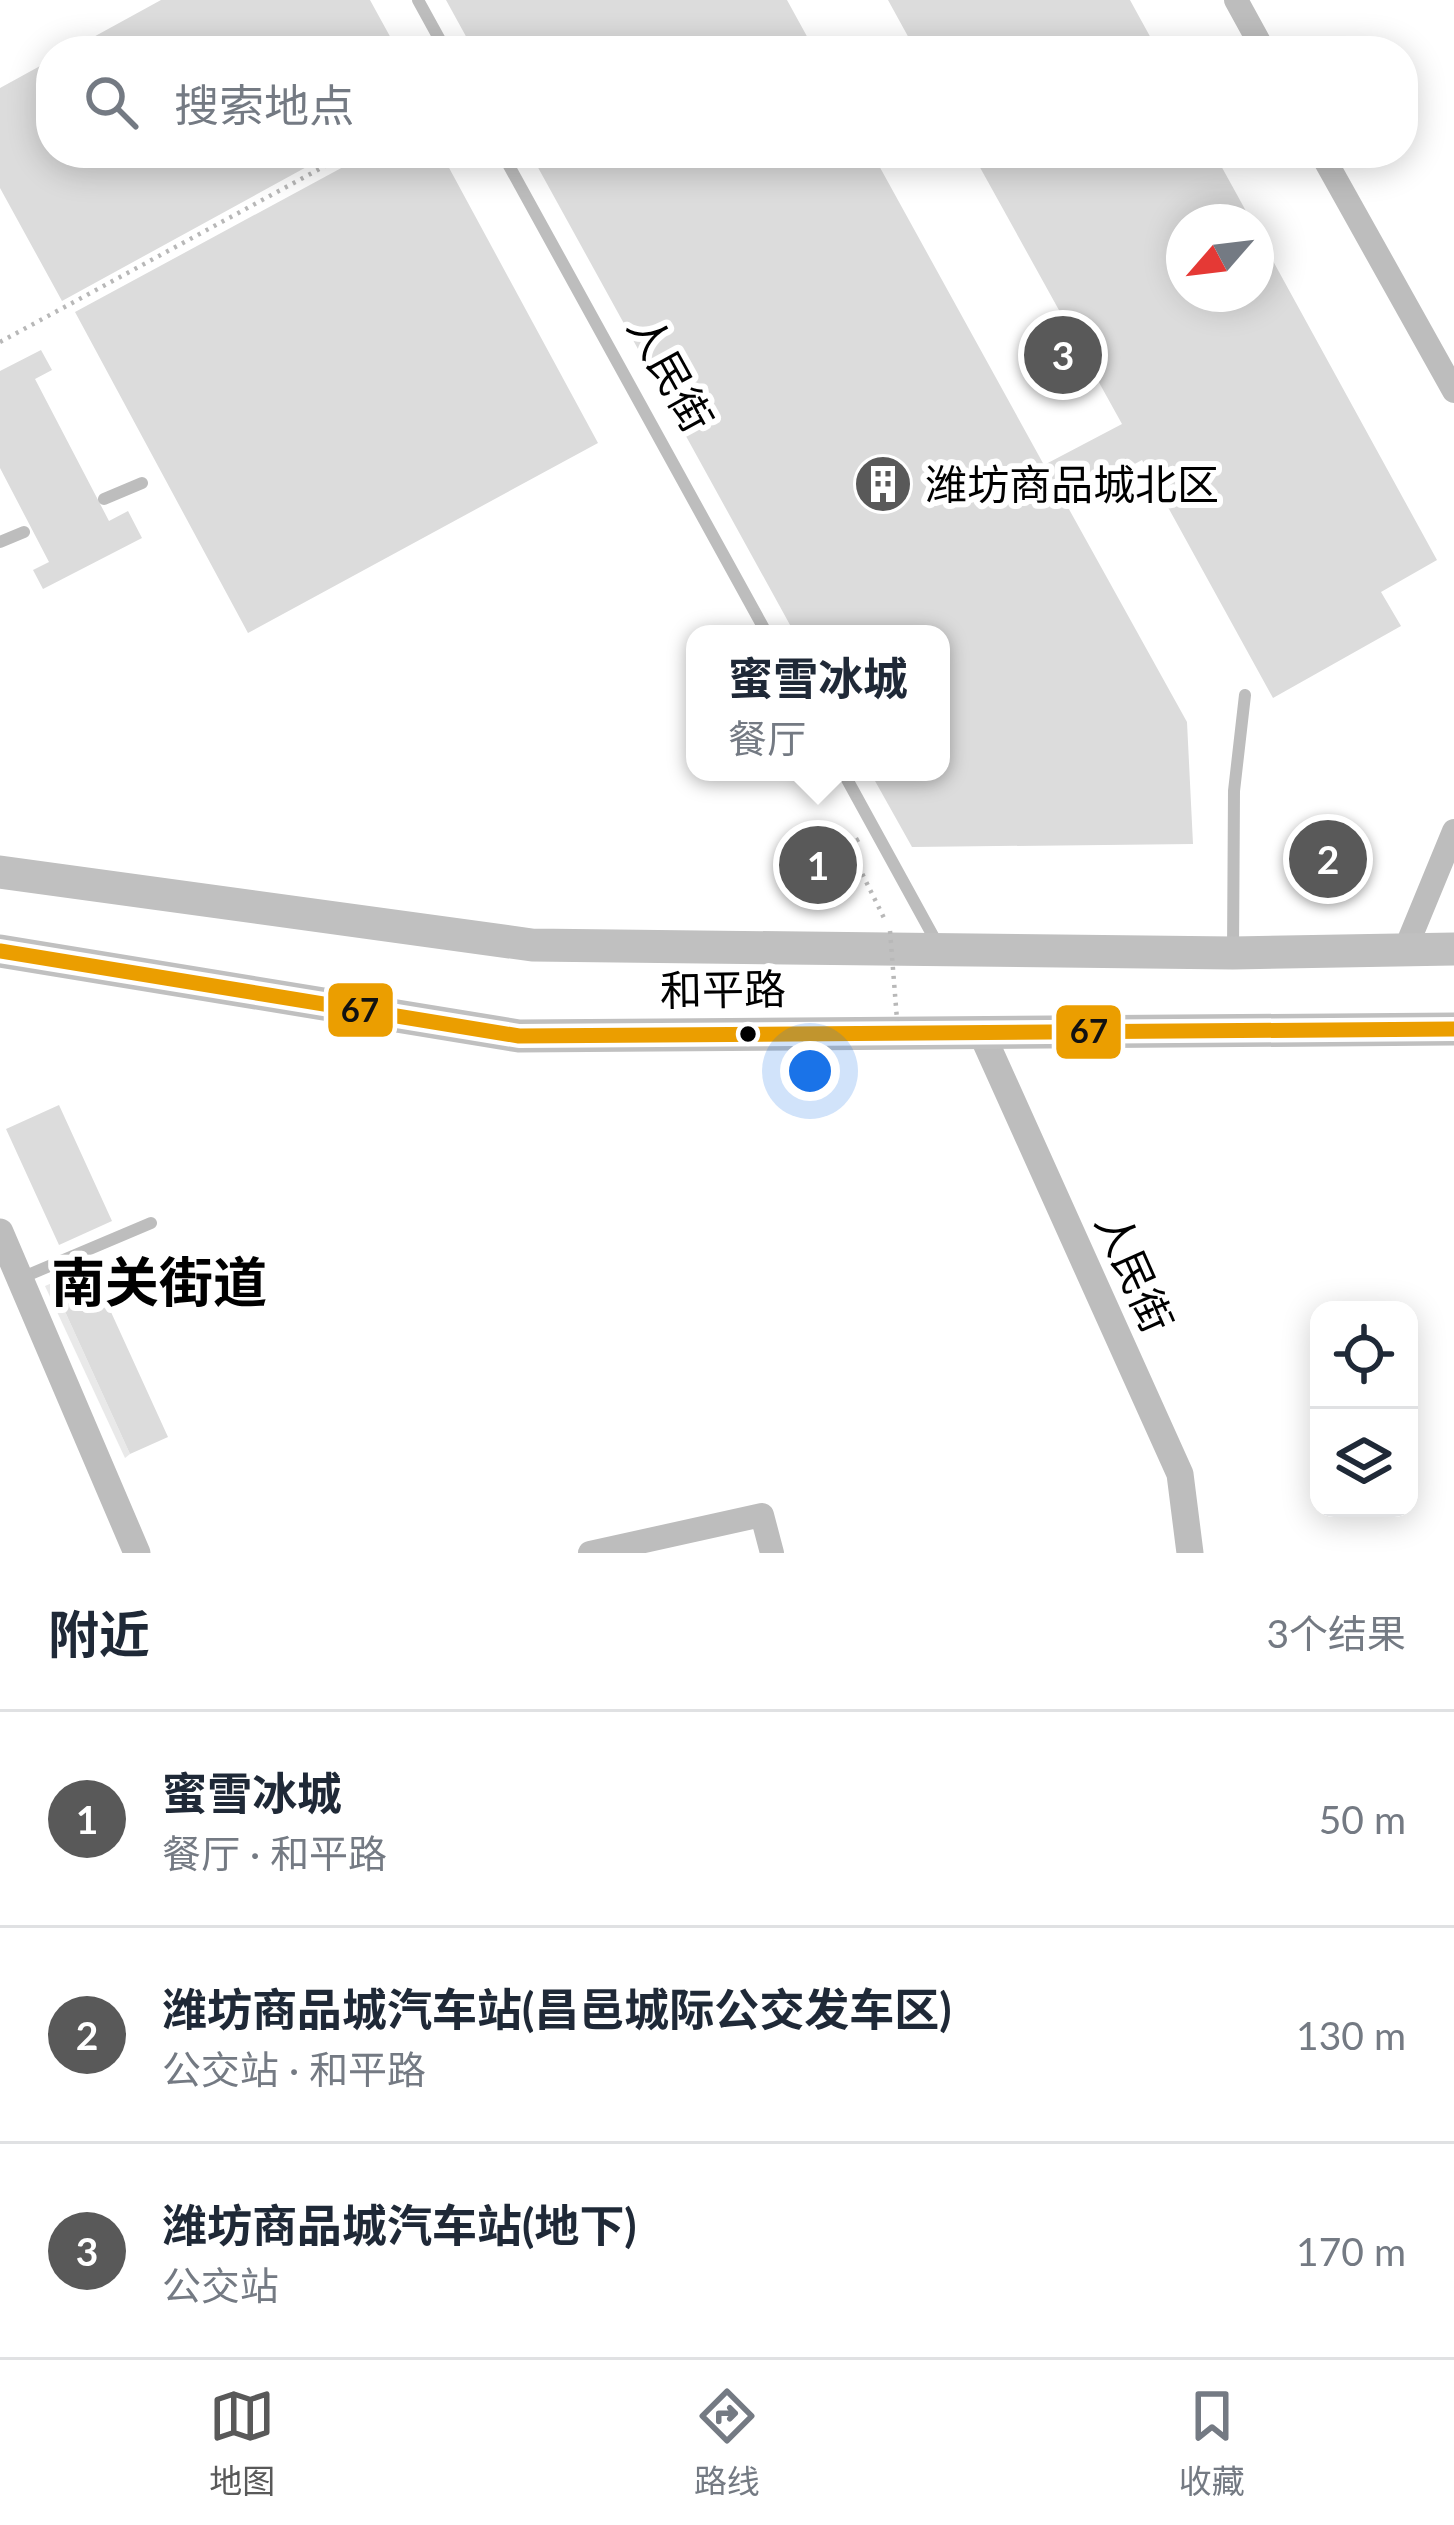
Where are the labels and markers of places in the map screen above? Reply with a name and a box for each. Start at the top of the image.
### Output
pin: 3 [1024,310,1102,400]
building icon: 潍坊商品城北区 [852,453,914,515]
place label: 潍坊商品城北区 [925,459,1219,509]
pin: 2 [1289,814,1367,904]
pin: 1 [779,820,857,910]
unlabelled marker [737,1023,759,1045]

